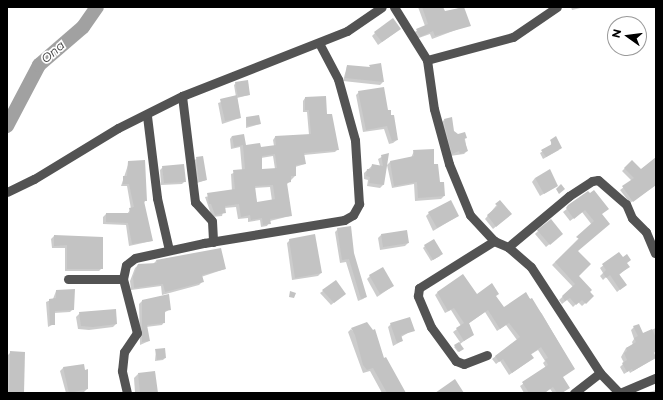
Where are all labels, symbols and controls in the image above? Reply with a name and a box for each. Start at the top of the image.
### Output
north arrow [607,16,647,56]
text: N [608,27,624,39]
water label: Ona [38,38,68,66]

